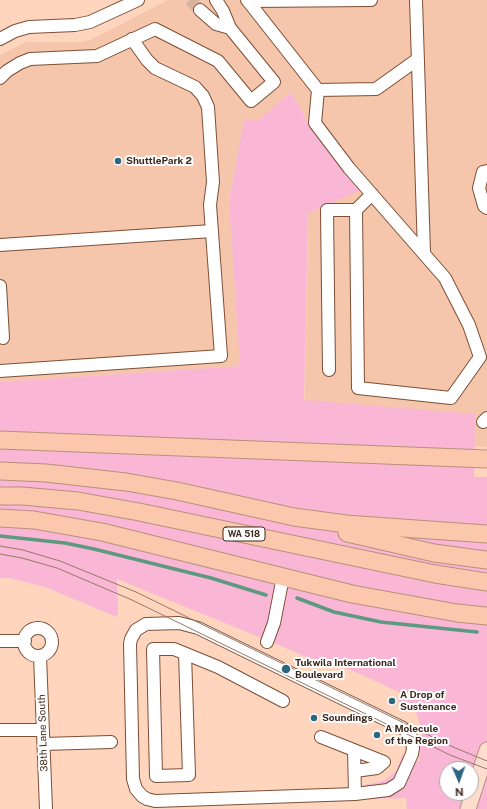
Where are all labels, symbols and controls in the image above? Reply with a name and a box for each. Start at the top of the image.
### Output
place label: ShuttlePark 2 [126,155,192,167]
marker: ShuttlePark 2 [113,156,123,166]
road number: WA 518 [223,527,265,541]
place label: Tukwila International Boulevard [295,657,396,680]
marker: Tukwila International Boulevard [280,663,292,675]
place label: A Drop of Sustenance [400,689,457,712]
street label: 38th Lane South [36,694,50,772]
marker: A Drop of Sustenance [387,696,397,706]
place label: Soundings [322,712,373,724]
marker: Soundings [309,713,319,723]
place label: A Molecule of the Region [385,723,448,746]
marker: A Molecule of the Region [372,730,382,740]
north arrow [439,761,479,801]
text: N [455,786,464,798]

